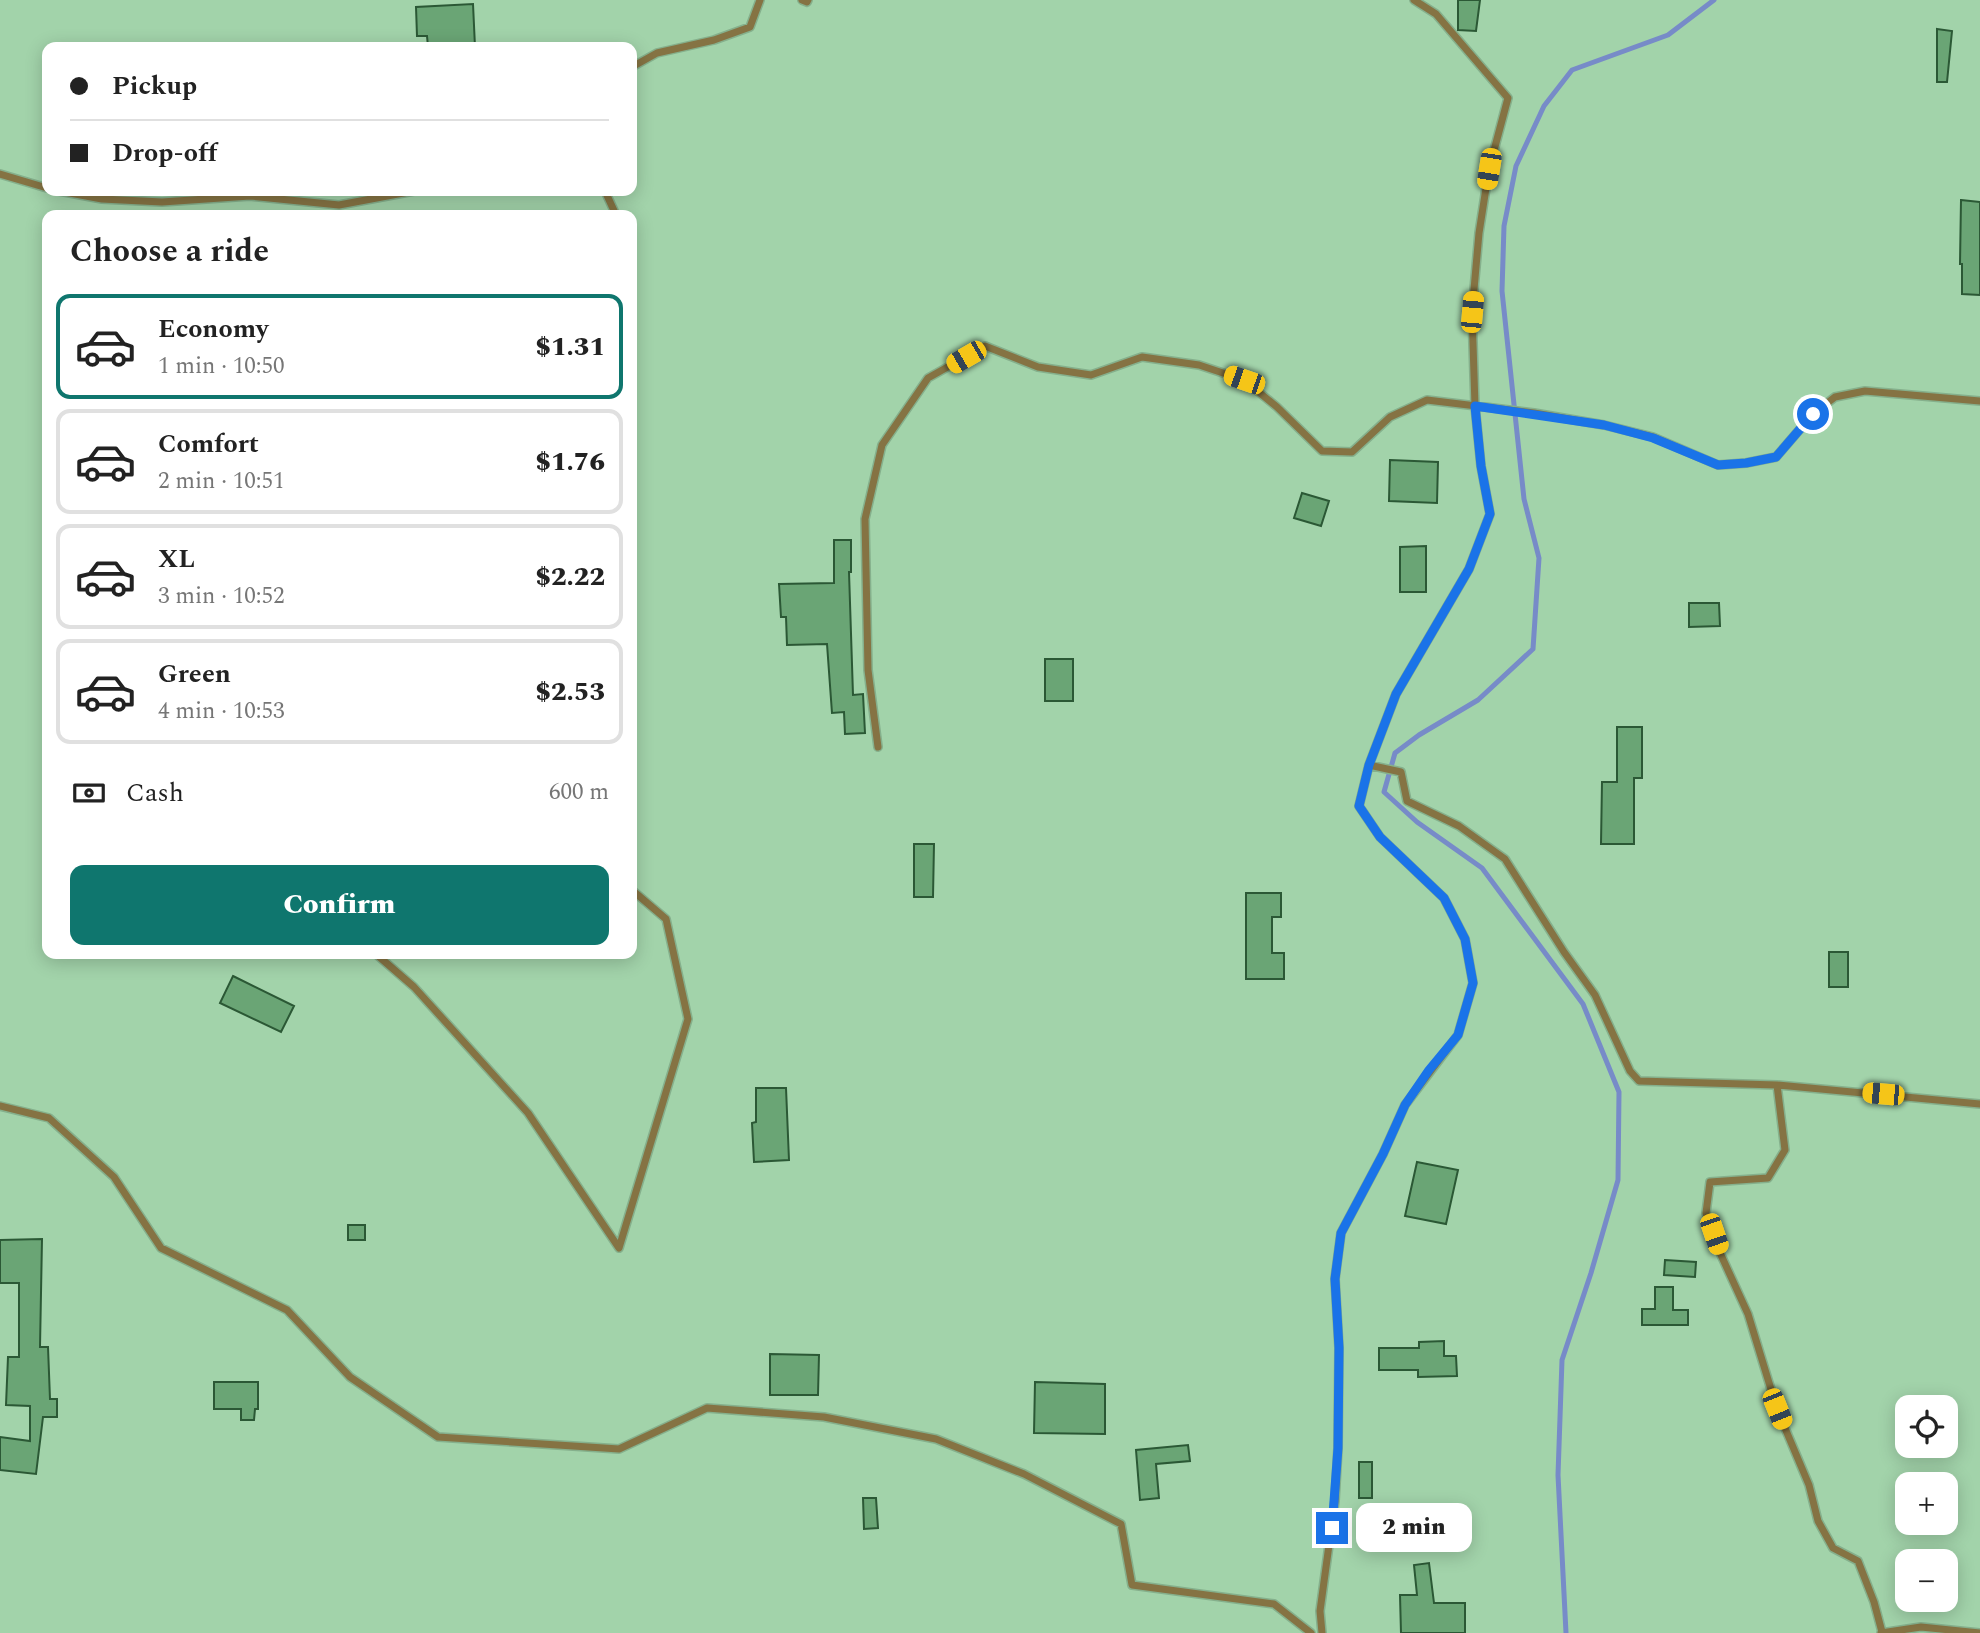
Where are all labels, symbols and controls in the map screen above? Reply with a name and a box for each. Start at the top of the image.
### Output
text: Pickup [112,66,197,106]
text: Drop-off [112,133,217,173]
car [1476,147,1503,191]
text: Choose a ride [70,227,269,276]
car [1460,290,1485,334]
text: Economy [158,309,268,349]
icon: car [74,315,137,378]
text: $1.31 [535,327,605,367]
car [943,337,990,377]
text: 1 min · 10:50 [158,349,285,384]
car [1221,363,1268,397]
route start [1797,398,1829,430]
text: Comfort [158,424,259,464]
icon: car [74,430,137,493]
text: $1.76 [535,442,605,482]
text: 2 min · 10:51 [158,464,285,499]
text: XL [158,539,195,579]
icon: car [74,545,137,608]
text: $2.22 [535,557,605,597]
text: 3 min · 10:52 [158,579,285,614]
text: Green [158,654,231,694]
icon: car [74,660,137,723]
text: $2.53 [535,672,605,712]
text: 4 min · 10:53 [158,694,285,729]
text: Cash [126,773,184,813]
icon: cash [70,774,108,812]
text: 600 m [549,775,609,810]
button: Confirm [70,865,609,945]
car [1862,1082,1905,1106]
car [1698,1211,1731,1257]
car [1760,1386,1795,1432]
map controls [1895,1395,1958,1612]
button: locate [1895,1395,1958,1458]
button: + [1895,1472,1958,1535]
callout: 2 min [1356,1504,1472,1552]
text: 2 min [1382,1510,1446,1545]
route end [1316,1512,1348,1544]
button: − [1895,1549,1958,1612]

